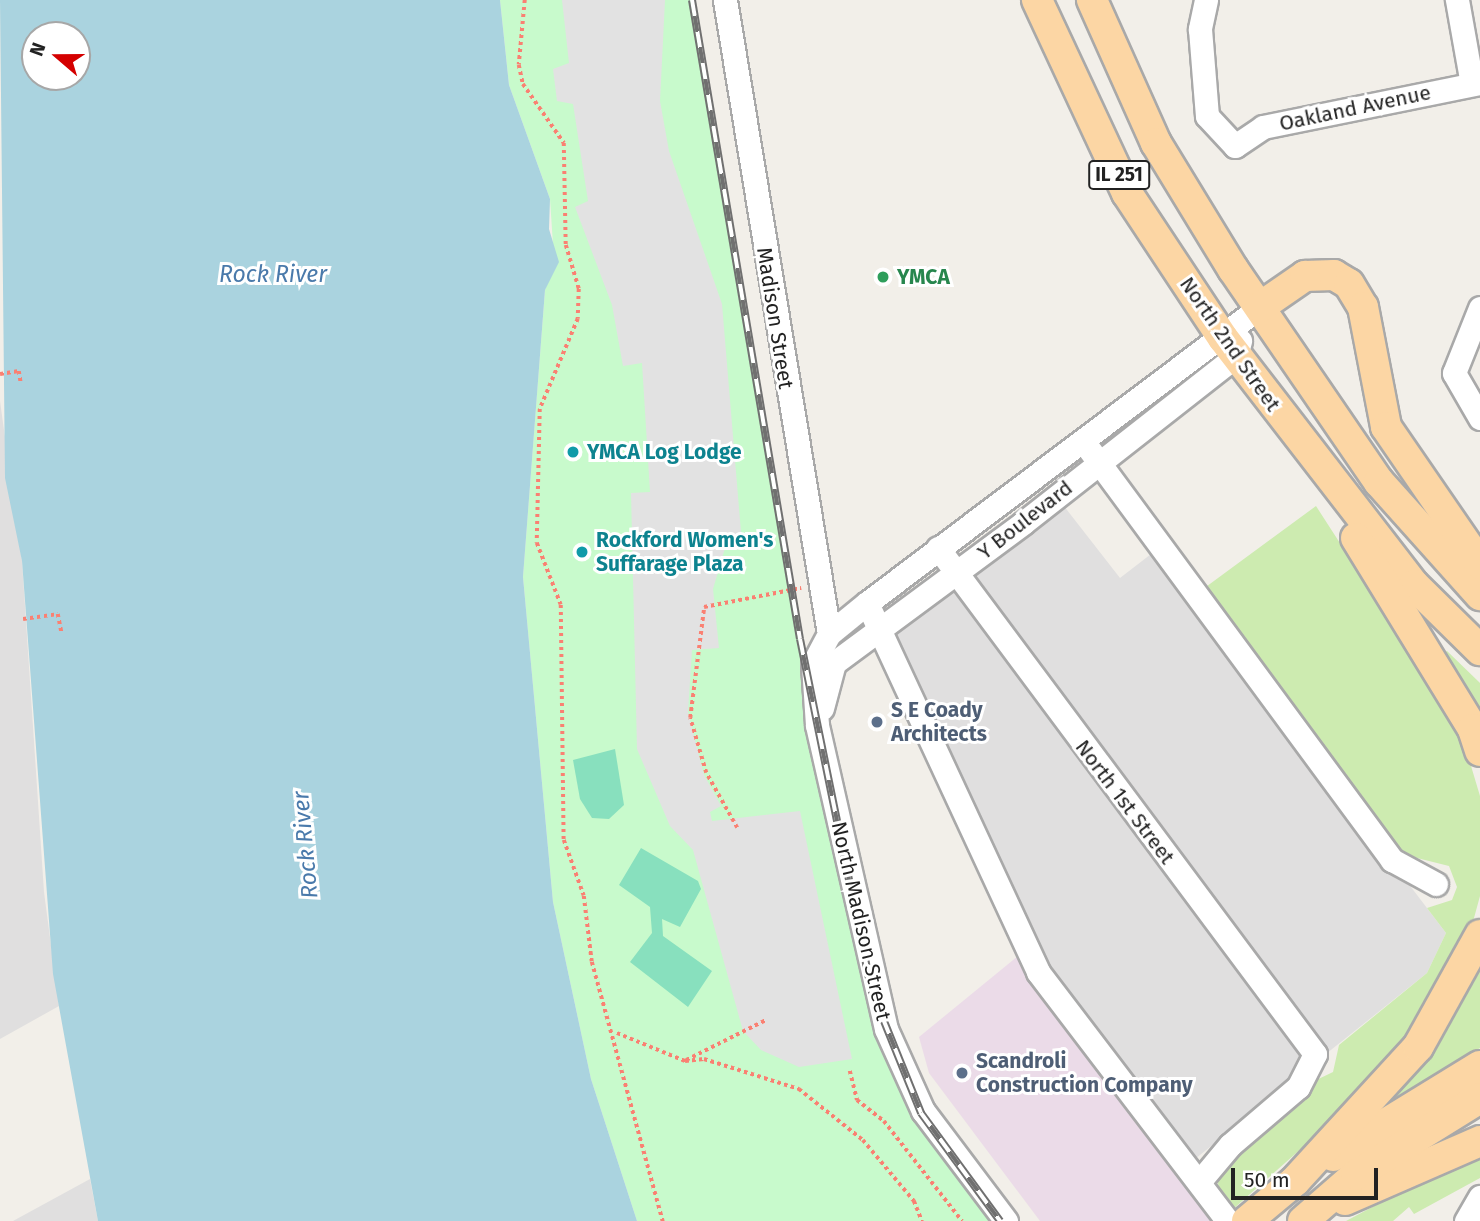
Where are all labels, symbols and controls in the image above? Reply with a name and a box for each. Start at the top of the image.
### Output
north arrow [21,21,91,91]
text: N [25,39,51,59]
street label: Oakland Avenue [1277,80,1433,136]
road number: IL 251 [1088,160,1150,190]
street label: Madison Street [751,245,799,391]
water label: Rock River [219,260,327,288]
place label: YMCA [897,264,950,290]
marker: YMCA [875,269,891,285]
street label: North 2nd Street [1174,272,1286,416]
place label: YMCA Log Lodge [587,439,742,465]
marker: YMCA Log Lodge [565,444,581,460]
street label: Y Boulevard [973,475,1077,565]
place label: Rockford Women's Suffarage Plaza [596,527,773,577]
marker: Rockford Women's Suffarage Plaza [574,544,590,560]
place label: S E Coady Architects [891,697,987,747]
marker: S E Coady Architects [869,714,885,730]
street label: North 1st Street [1070,735,1180,869]
water label: Rock River [287,790,323,900]
street label: North Madison Street [826,819,896,1023]
place label: Scandroli Construction Company [976,1048,1193,1098]
marker: Scandroli Construction Company [954,1065,970,1081]
scale bar [1235,1154,1382,1198]
text: 50 m [1244,1167,1290,1193]

